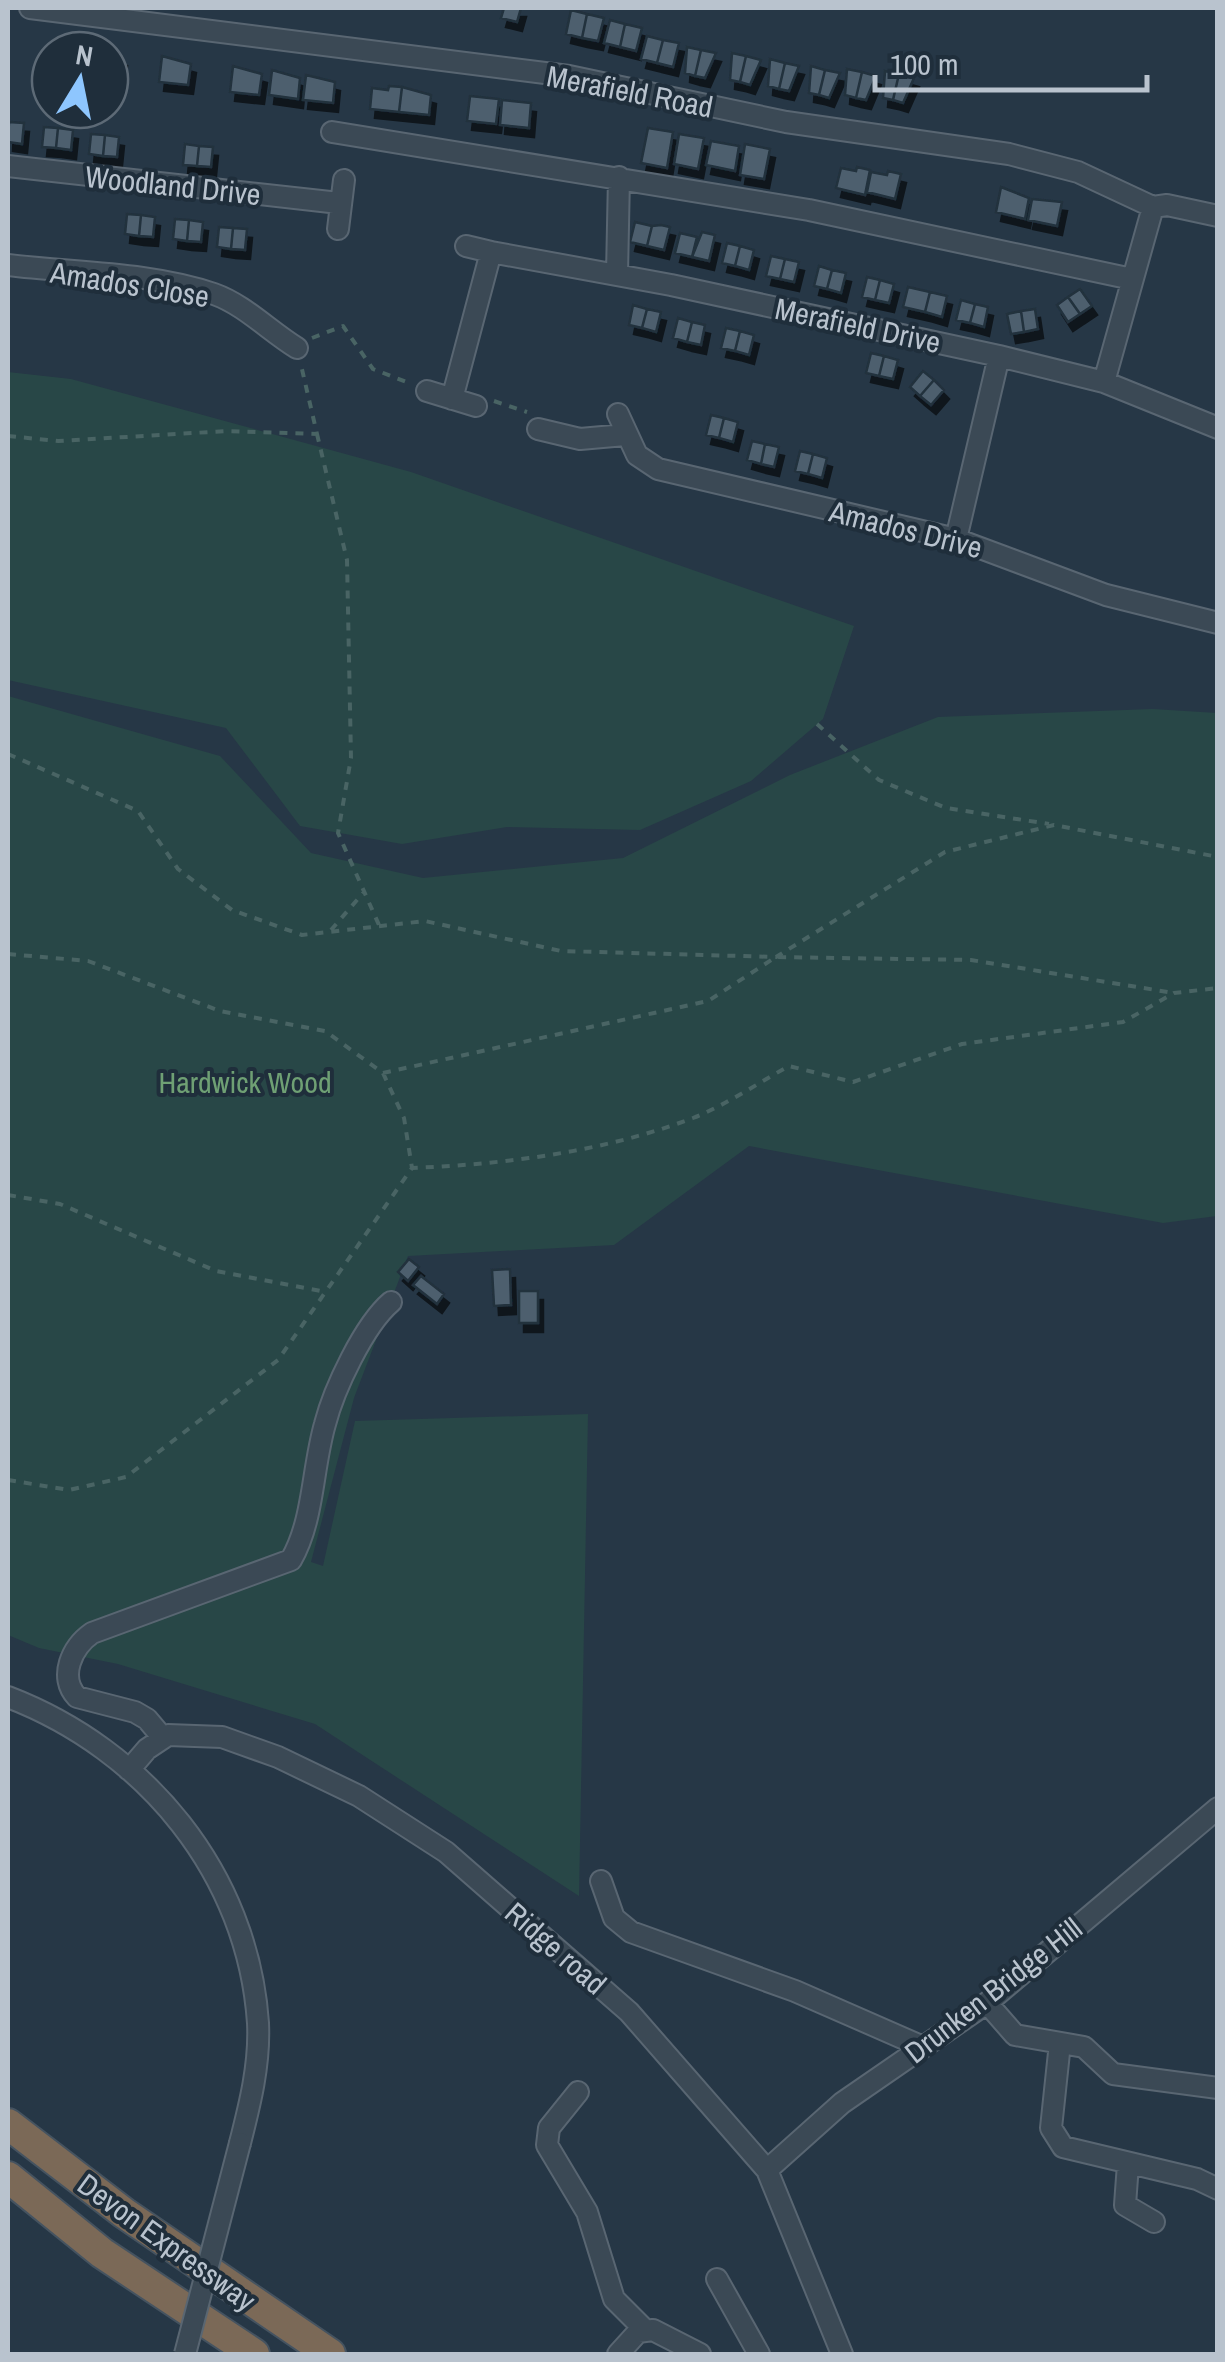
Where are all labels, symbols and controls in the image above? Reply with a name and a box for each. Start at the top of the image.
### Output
north arrow [30,30,130,130]
scale bar [875,30,1148,92]
text: N [73,35,96,76]
text: 100 m [890,44,958,84]
street label: Merafield Road [544,55,716,127]
street label: Woodland Drive [83,156,263,214]
street label: Amados Close [47,252,212,316]
street label: Merafield Drive [772,288,944,362]
street label: Amados Drive [825,490,986,567]
park label: Hardwick Wood [158,1062,332,1102]
street label: Ridge road [497,1893,615,2003]
street label: Drunken Bridge Hill [896,1908,1090,2072]
street label: Devon Expressway [70,2164,264,2320]

